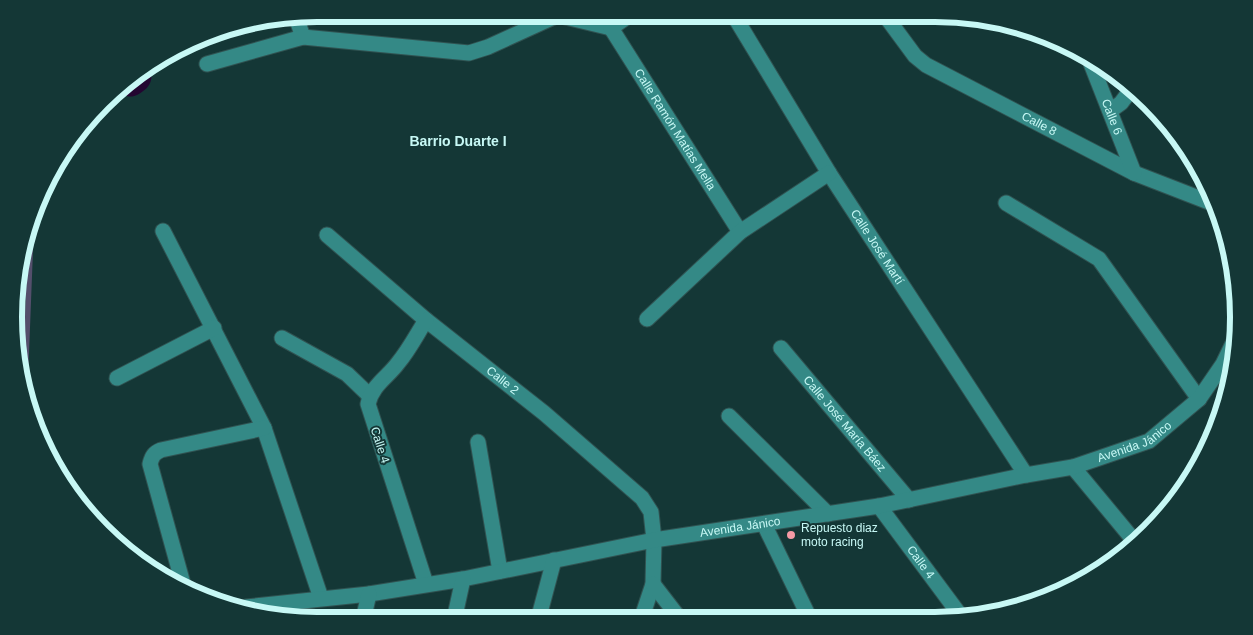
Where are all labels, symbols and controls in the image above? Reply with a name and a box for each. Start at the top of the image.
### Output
street label: Calle Ramón Matías Mella [632,66,719,193]
street label: Calle 6 [1099,97,1125,137]
street label: Calle 8 [1019,109,1059,139]
district label: Barrio Duarte I [409,133,507,149]
street label: Calle José Martí [848,207,907,288]
street label: Calle 2 [484,363,522,398]
street label: Calle José María Báez [800,373,889,474]
street label: Avenida Jánico [1095,418,1174,465]
street label: Calle 4 [368,425,393,465]
street label: Avenida Jánico [699,514,782,540]
place label: Repuesto diaz moto racing [801,521,878,549]
marker: Repuesto diaz moto racing [785,529,797,541]
street label: Calle 4 [904,543,938,582]

